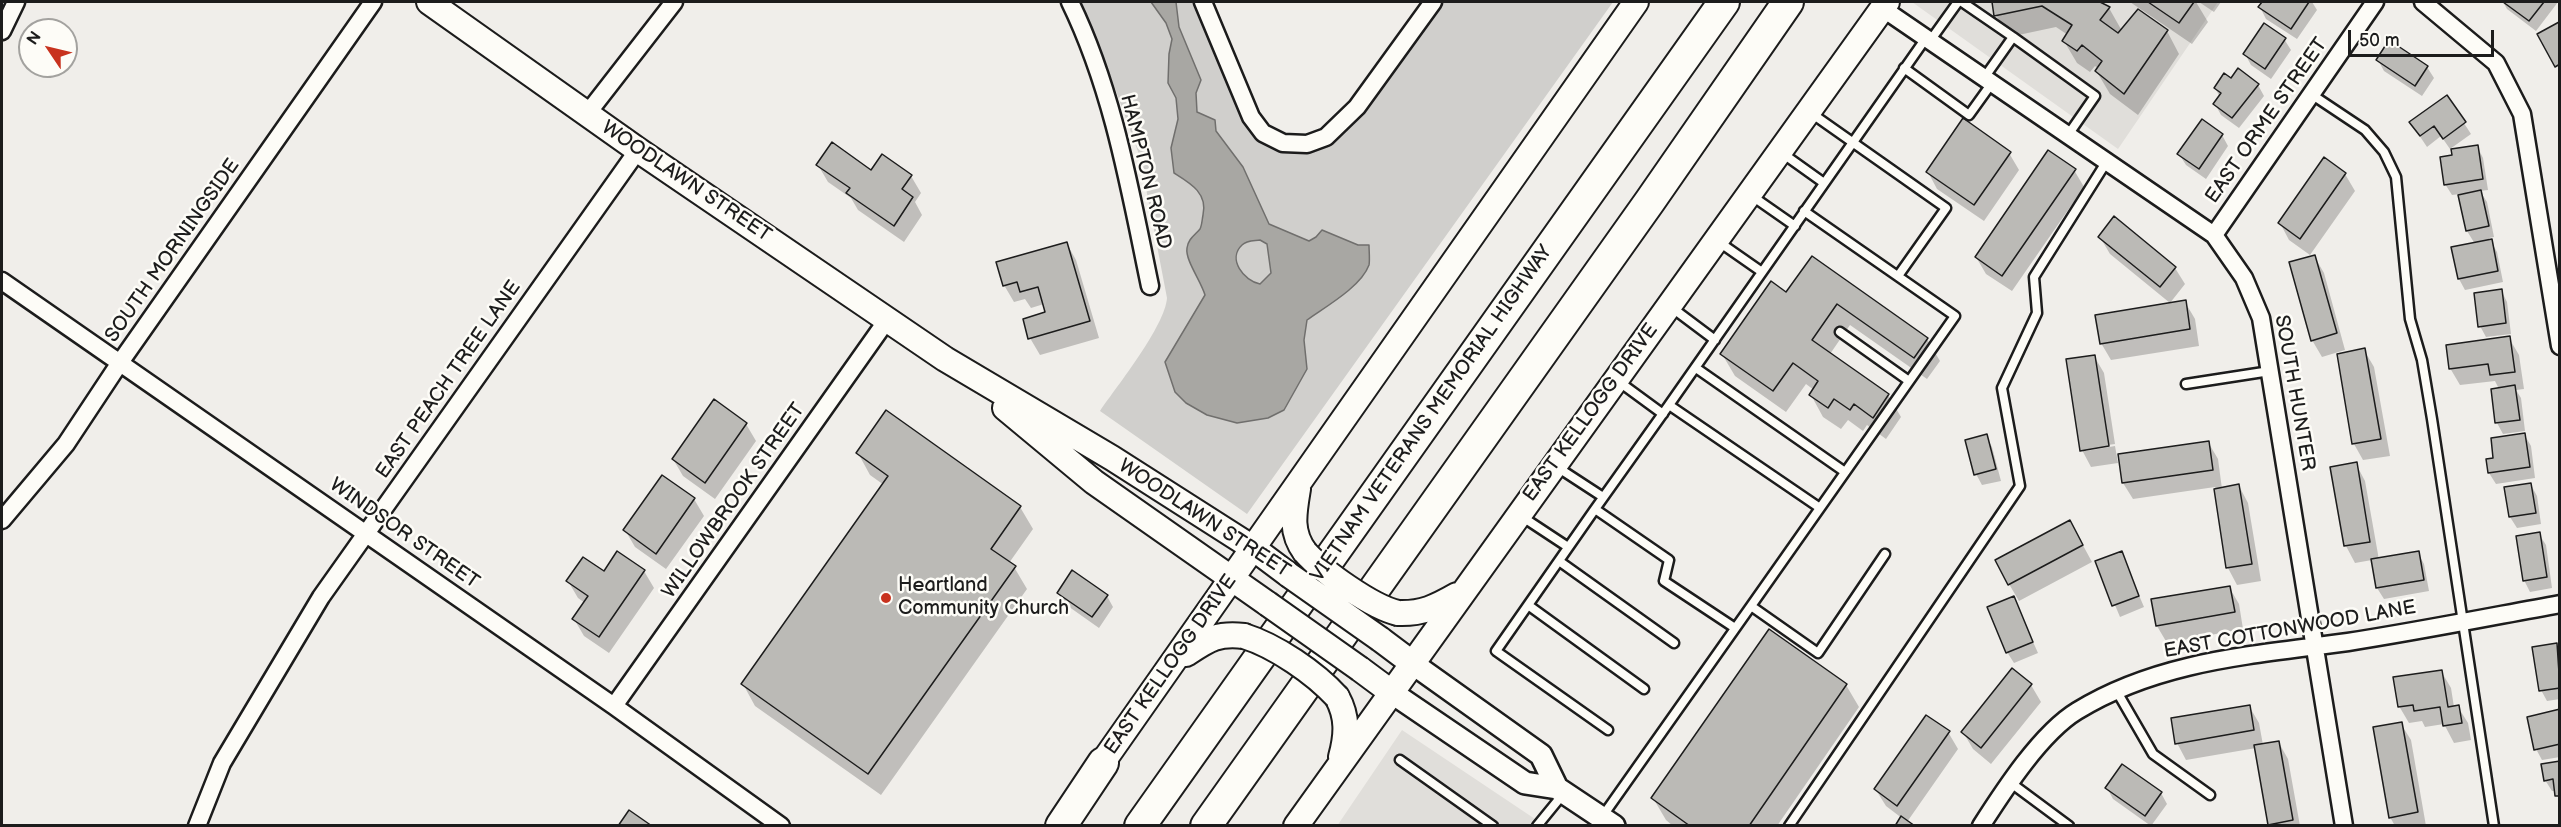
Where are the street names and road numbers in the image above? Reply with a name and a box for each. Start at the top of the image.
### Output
street label: EAST ORME STREET [2201,34,2333,208]
street label: HAMPTON ROAD [1114,92,1176,252]
street label: WOODLAWN STREET [596,116,776,248]
street label: SOUTH MORNINGSIDE [101,155,245,347]
street label: VIETNAM VETERANS MEMORIAL HIGHWAY [1306,241,1558,587]
street label: EAST PEACH TREE LANE [371,276,527,484]
street label: SOUTH HUNTER [2268,313,2320,473]
street label: EAST KELLOGG DRIVE [1518,319,1664,507]
street label: WILLOWBROOK STREET [657,399,811,603]
street label: WOODLAWN STREET [1114,455,1294,583]
street label: WINDSOR STREET [325,473,483,595]
street label: EAST KELLOGG DRIVE [1100,570,1242,760]
street label: EAST COTTONWOOD LANE [2162,596,2418,664]

